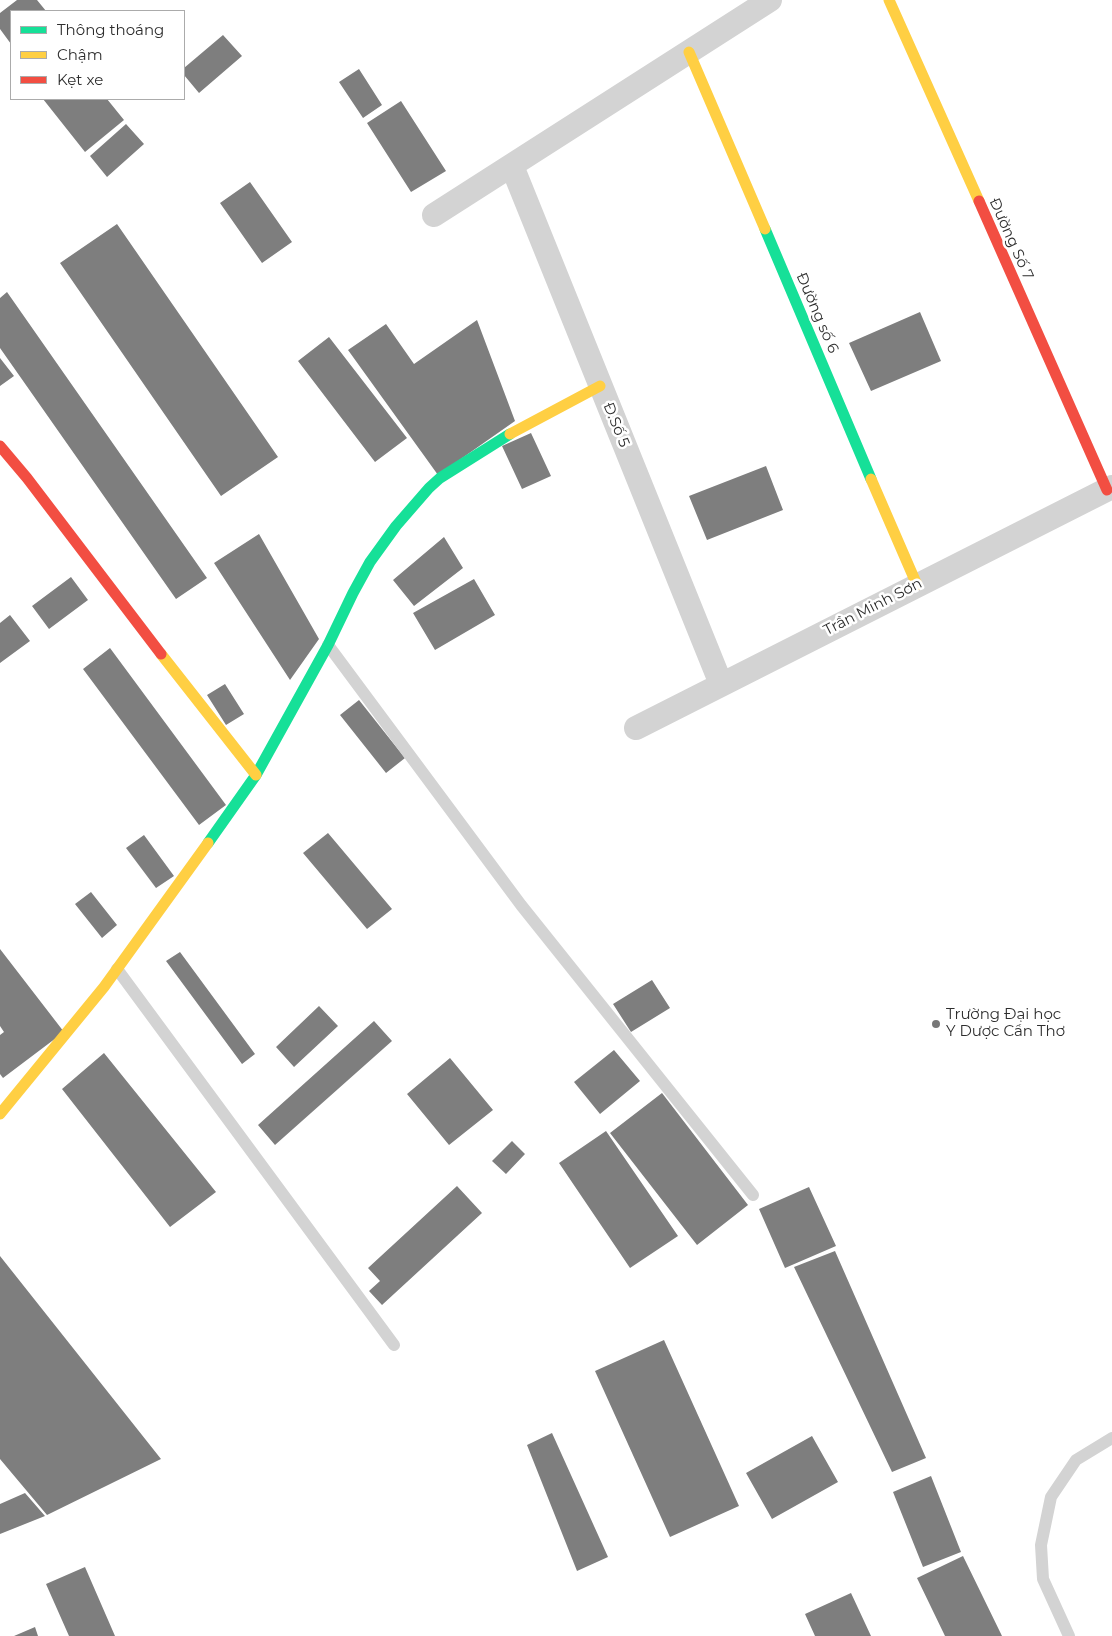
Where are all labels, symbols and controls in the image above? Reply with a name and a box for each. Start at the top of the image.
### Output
legend [10,10,185,100]
text: Thông thoáng [57,20,164,39]
text: Chậm [57,45,103,64]
text: Kẹt xe [57,70,103,89]
street label: Đường Số 7 [985,195,1037,283]
street label: Đường số 6 [792,270,842,356]
street label: Đ.Số 5 [599,400,633,450]
street label: Trần Minh Sơn [821,574,925,640]
place label: Trường Đại học Y Dược Cần Thơ [946,1006,1065,1041]
marker: Trường Đại học Y Dược Cần Thơ [930,1018,942,1030]

